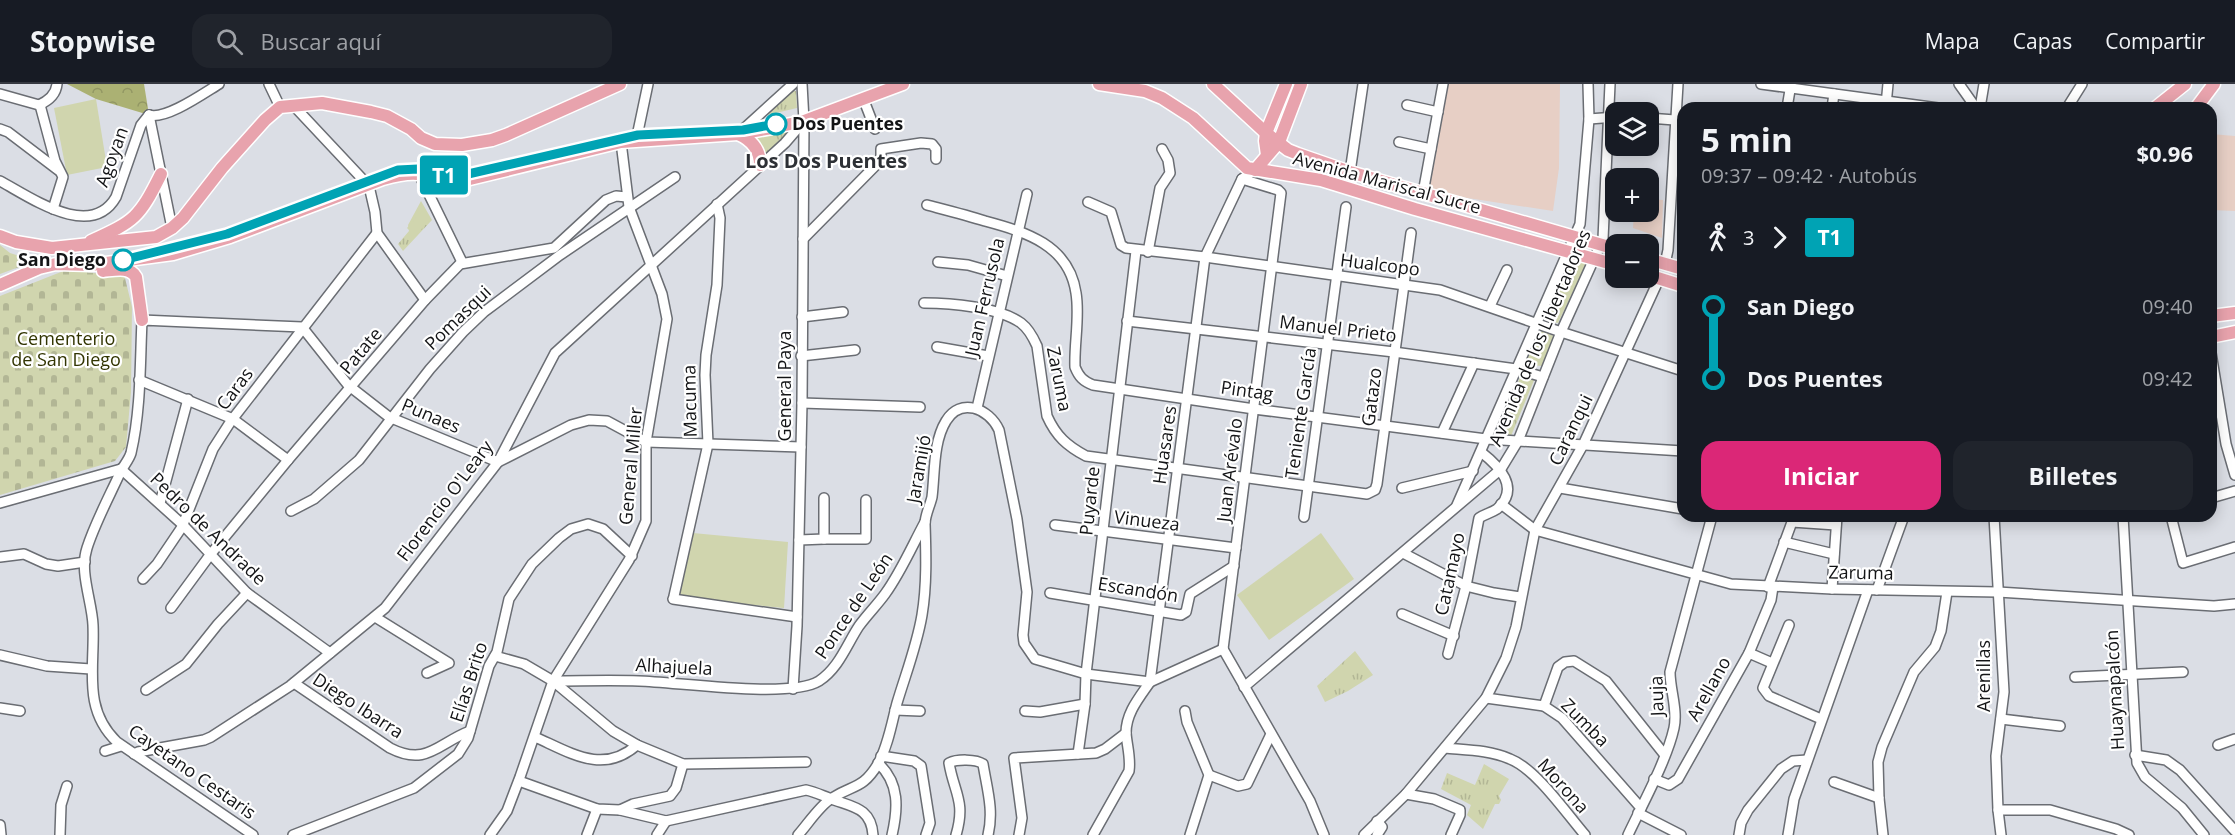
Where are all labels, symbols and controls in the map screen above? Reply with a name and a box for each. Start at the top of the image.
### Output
search box [192,14,612,68]
text: Stopwise [30,22,156,60]
icon: search [213,25,246,58]
text: Buscar aquí [261,26,381,56]
text: Mapa [1925,27,1980,55]
text: Capas [2013,27,2072,55]
text: Compartir [2105,27,2205,55]
map controls [1605,102,1659,288]
button: layers [1605,102,1659,156]
place label: Dos Puentes [792,111,903,135]
marker: Dos Puentes [765,113,787,135]
text: 5 min [1701,117,1793,162]
street label: Agoyan [89,123,133,190]
text: $0.96 [2136,138,2193,168]
street label: Avenida Mariscal Sucre [1291,145,1484,219]
district label: Los Dos Puentes [745,147,907,174]
line badge: T1 [417,156,471,194]
text: T1 [432,161,456,189]
text: 09:37 – 09:42 · Autobús [1701,162,1917,189]
button: + [1605,168,1659,222]
icon: walk [1701,221,1734,254]
icon: forward [1763,221,1796,254]
text: T1 [1817,223,1842,251]
text: 3 [1743,224,1754,251]
street label: Avenida de los Libertadores [1483,226,1596,449]
button: − [1605,234,1659,288]
street label: Juan Ferrusola [958,235,1009,360]
place label: San Diego [18,247,106,271]
street label: Hualcopo [1339,247,1421,281]
marker: San Diego [112,249,134,271]
street label: Pomasqui [419,280,496,355]
text: San Diego [1747,291,1855,321]
text: 09:40 [2142,293,2193,320]
street label: Manuel Prieto [1278,309,1398,347]
street label: Patate [334,322,387,379]
park label: Cementerio de San Diego [11,326,121,371]
street label: General Paya [772,331,796,441]
street label: Zaruma [1042,344,1078,413]
street label: Teniente García [1279,346,1321,480]
street label: Caras [210,362,258,415]
text: Dos Puentes [1747,363,1883,393]
street label: Macuma [676,365,702,437]
text: 09:42 [2142,365,2193,392]
street label: Gatazo [1356,366,1386,428]
street label: Pintag [1219,374,1275,406]
street label: Caranqui [1543,390,1598,469]
street label: Punaes [398,392,464,438]
street label: Huasares [1147,404,1181,486]
street label: General Miller [613,405,647,526]
street label: Juan Arévalo [1210,416,1247,525]
street label: Jaramijó [900,433,936,507]
street label: Florencio O'Leary [391,434,498,566]
button: Iniciar [1701,441,1941,510]
button: Billetes [1953,441,2193,510]
street label: Puyarde [1073,465,1105,537]
street label: Pedro de Andrade [145,467,272,590]
street label: Vinueza [1113,504,1181,536]
street label: Catamayo [1429,530,1470,618]
street label: Ponce de León [809,548,898,663]
street label: Zaruma [1828,559,1894,585]
street label: Escandón [1096,571,1180,607]
street label: Huaynapalcón [2099,629,2129,751]
street label: Elías Brito [444,638,492,725]
street label: Arenillas [1971,640,1995,712]
street label: Alhajuela [635,652,713,680]
street label: Arellano [1681,652,1736,725]
street label: Diego Ibarra [309,667,409,743]
street label: Jauja [1643,675,1669,719]
street label: Zumba [1556,693,1615,752]
street label: Cayetano Cestaris [124,718,261,824]
street label: Morona [1533,753,1595,818]

